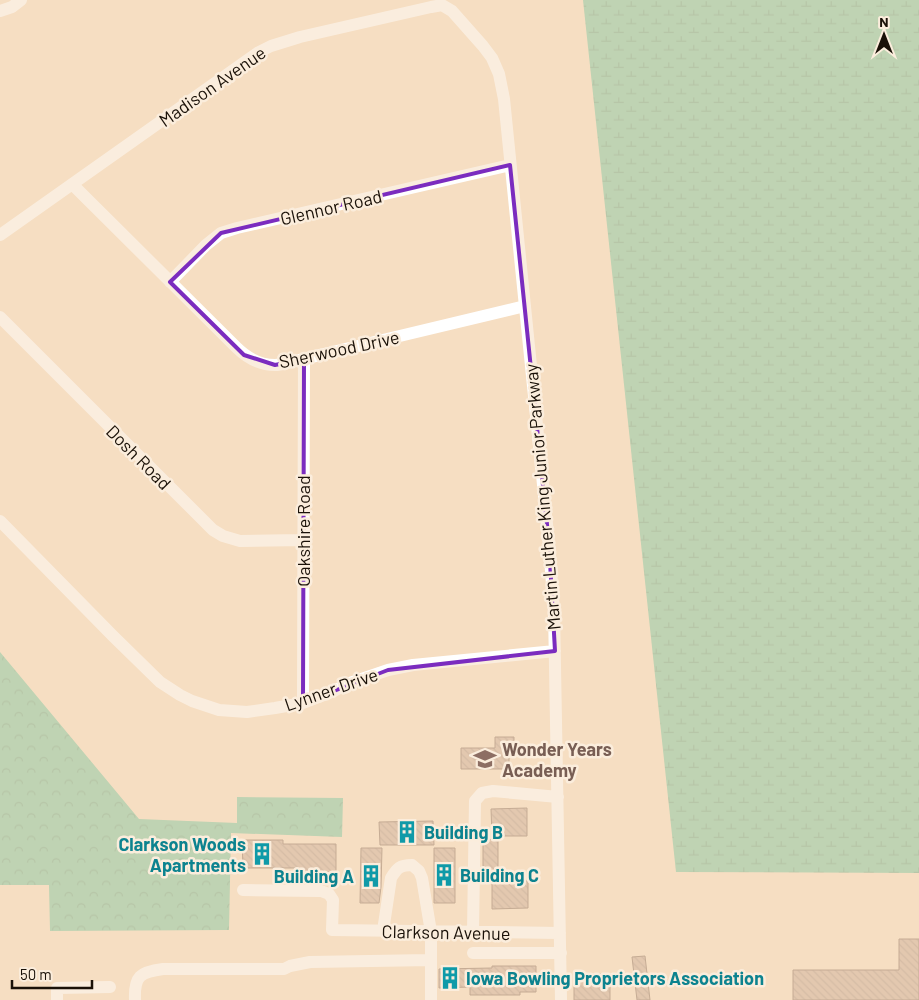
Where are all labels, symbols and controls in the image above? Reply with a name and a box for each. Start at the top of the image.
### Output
north arrow [859,10,909,60]
text: N [879,13,889,30]
street label: Madison Avenue [154,41,270,131]
street label: Glennor Road [278,185,384,229]
street label: Sherwood Drive [277,325,401,373]
street label: Martin Luther King Junior Parkway [519,363,565,631]
street label: Dosh Road [102,420,176,494]
street label: Oakshire Road [292,475,314,587]
street label: Lynner Drive [281,663,381,715]
place label: Wonder Years Academy [502,738,612,781]
school or university icon: Wonder Years Academy [472,746,498,772]
building icon: Building B [394,819,420,845]
place label: Building B [424,821,503,843]
place label: Clarkson Woods Apartments [118,833,246,876]
building icon: Clarkson Woods Apartments [249,841,275,867]
building icon: Building C [431,862,457,888]
building icon: Building A [358,863,384,889]
place label: Building C [460,864,539,886]
place label: Building A [274,865,354,887]
street label: Clarkson Avenue [381,920,511,944]
scale bar [12,958,92,990]
text: 50 m [20,965,52,983]
building icon: Iowa Bowling Proprietors Association [437,965,463,991]
place label: Iowa Bowling Proprietors Association [466,967,764,989]

